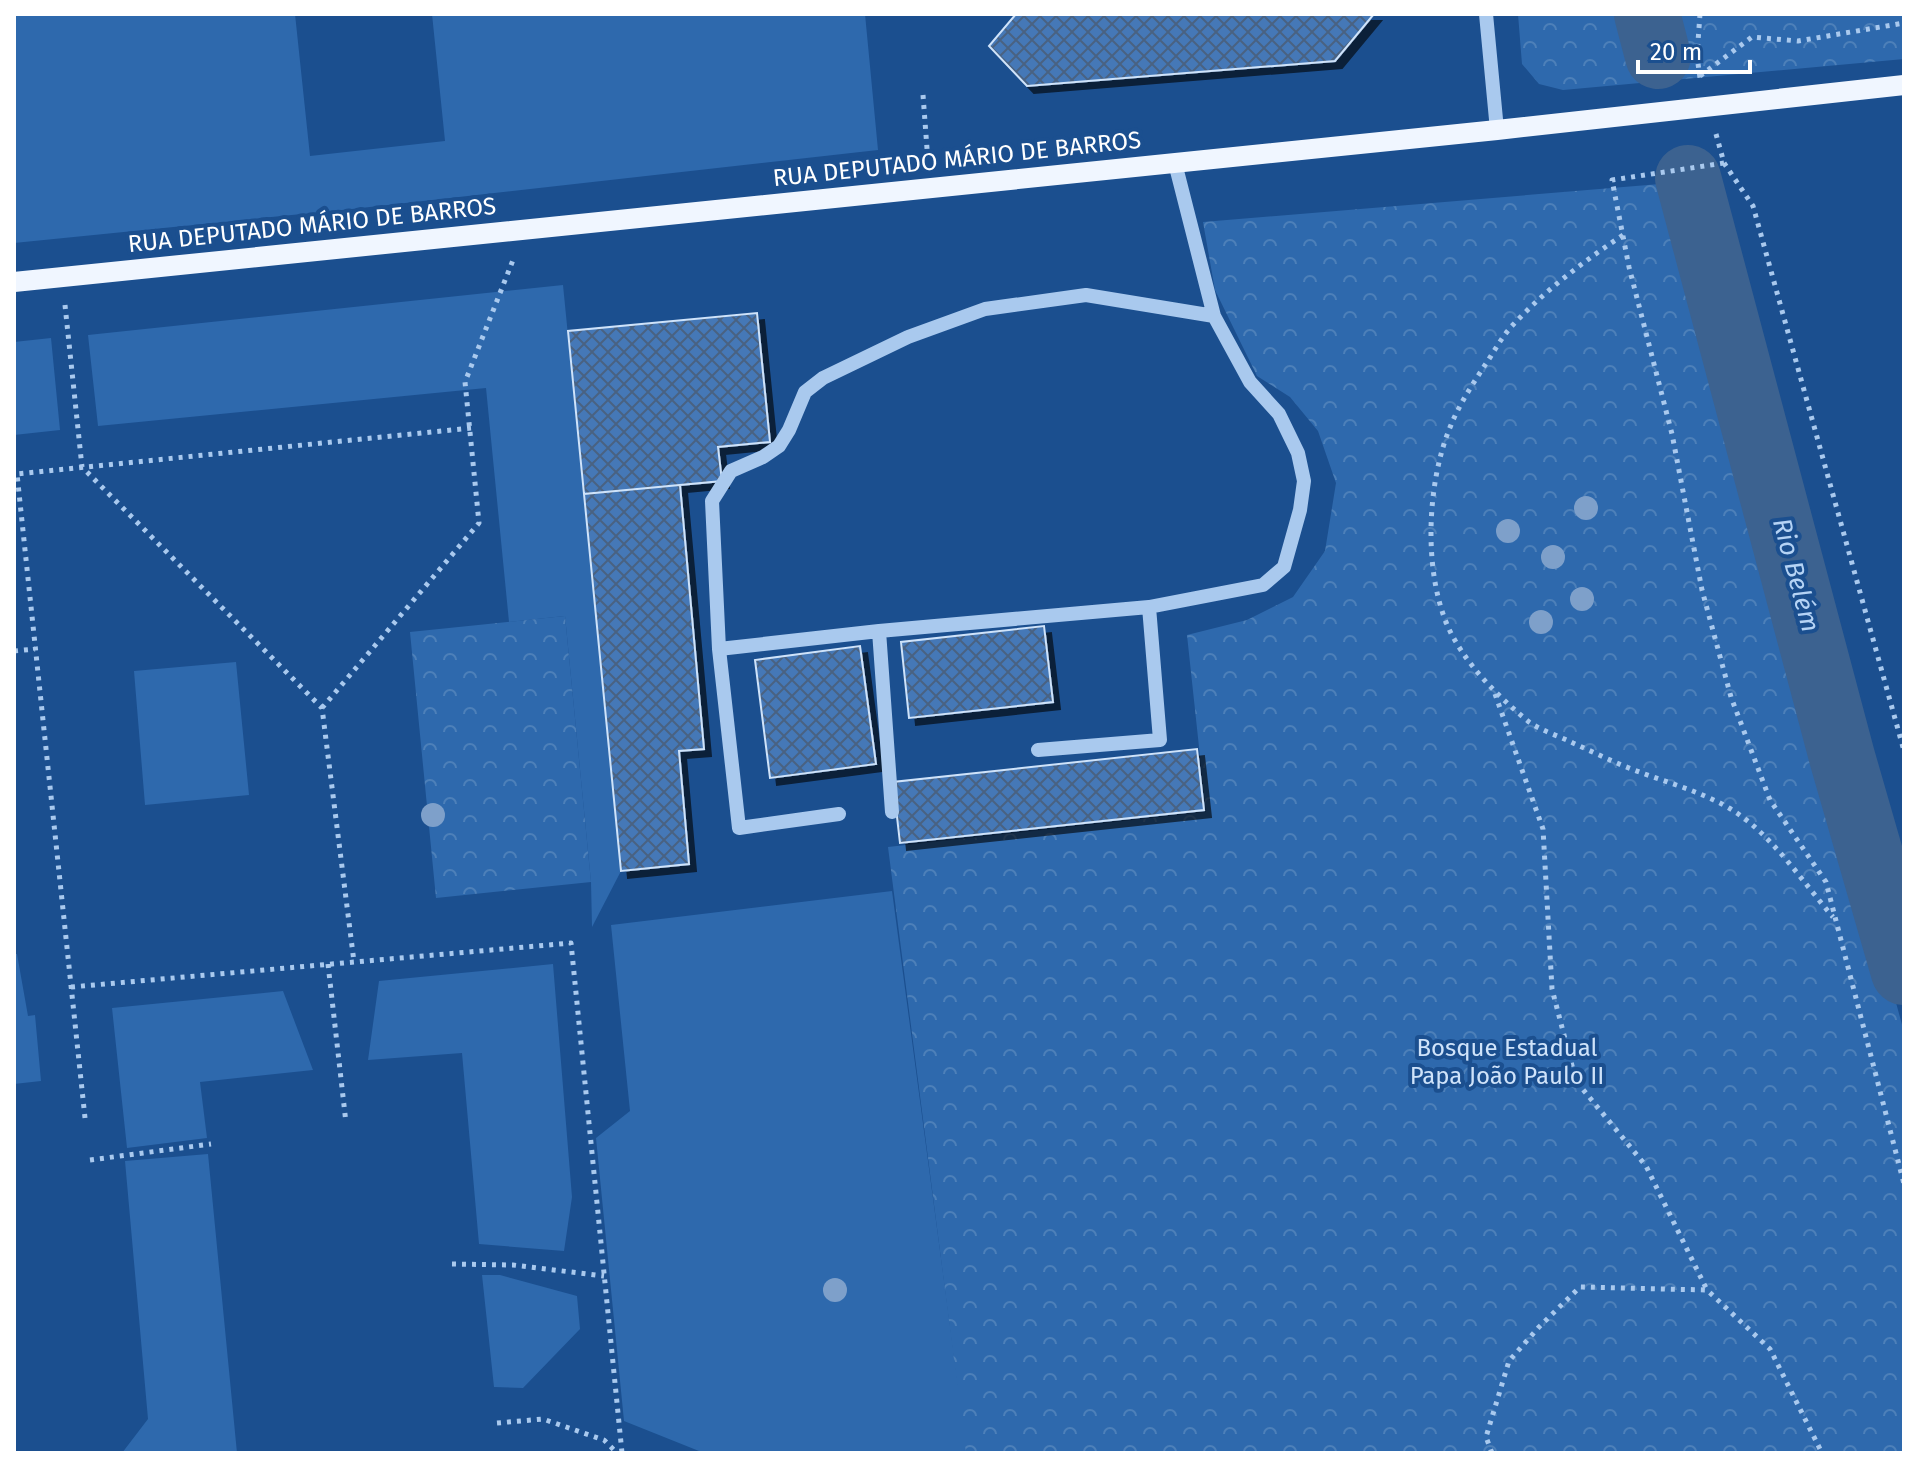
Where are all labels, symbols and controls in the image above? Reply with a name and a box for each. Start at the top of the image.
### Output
scale bar [1638,24,1750,74]
text: 20 m [1650,38,1702,66]
street label: RUA DEPUTADO MÁRIO DE BARROS [771,125,1142,192]
street label: RUA DEPUTADO MÁRIO DE BARROS [126,191,497,258]
water label: Rio Belém [1766,515,1826,635]
park label: Bosque Estadual Papa João Paulo II [1410,1034,1604,1090]

